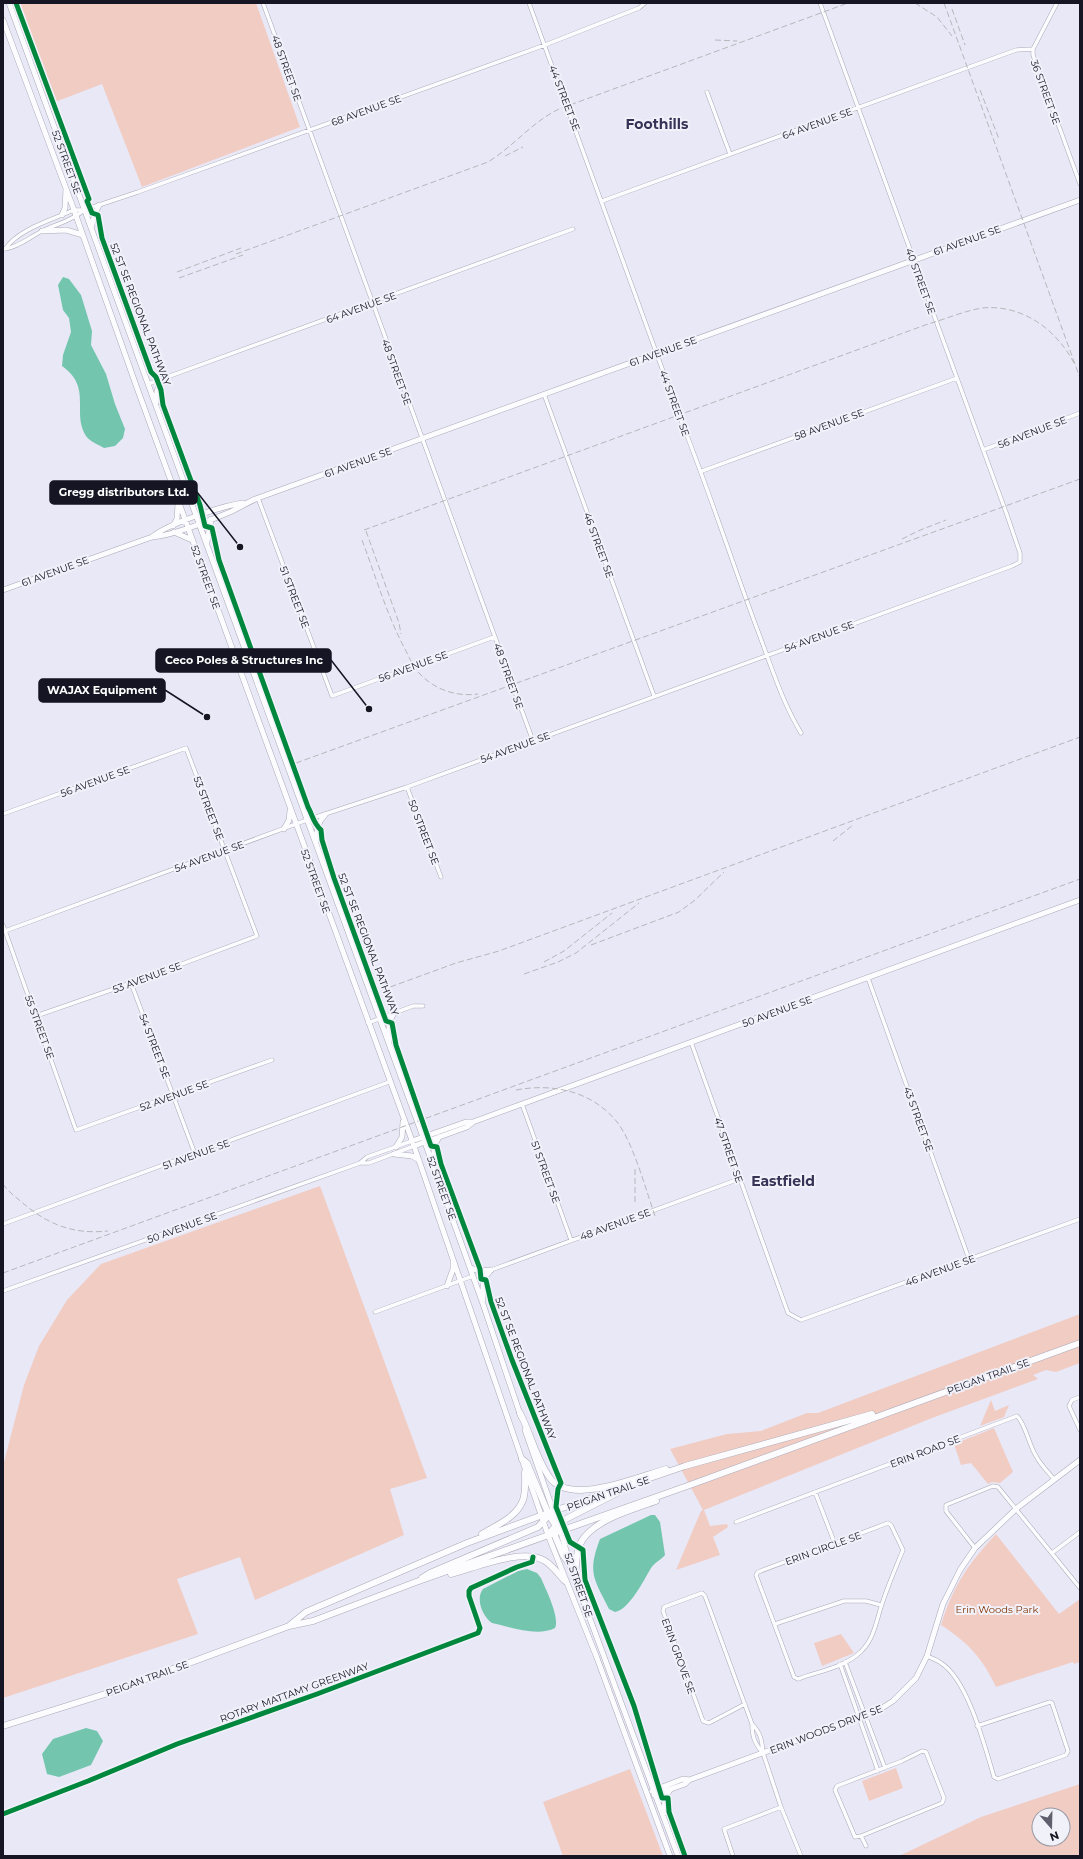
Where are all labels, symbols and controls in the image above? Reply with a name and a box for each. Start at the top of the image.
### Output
street label: 48 STREET SE [269,33,305,103]
street label: 36 STREET SE [1028,58,1063,127]
street label: 44 STREET SE [546,63,583,133]
street label: 68 AVENUE SE [329,92,403,129]
street label: 64 AVENUE SE [780,105,854,142]
district label: Foothills [626,115,689,133]
street label: 52 STREET SE [49,128,84,196]
street label: 61 AVENUE SE [932,222,1003,259]
street label: 52 ST SE REGIONAL PATHWAY [107,241,174,388]
street label: 40 STREET SE [903,246,939,316]
street label: 64 AVENUE SE [324,289,398,326]
street label: 61 AVENUE SE [628,333,699,370]
street label: 48 STREET SE [379,337,415,407]
street label: 44 STREET SE [657,368,693,438]
street label: 58 AVENUE SE [793,406,866,443]
street label: 56 AVENUE SE [996,413,1069,452]
street label: 61 AVENUE SE [323,444,394,481]
callout: Gregg distributors Ltd. [50,481,197,504]
text: Gregg distributors Ltd. [59,485,189,499]
street label: 46 STREET SE [581,511,617,580]
street label: 52 STREET SE [188,543,223,611]
street label: 61 AVENUE SE [20,553,91,590]
street label: 51 STREET SE [277,564,312,630]
street label: 54 AVENUE SE [782,618,856,655]
street label: 48 STREET SE [491,641,527,711]
street label: 56 AVENUE SE [377,648,450,685]
callout: Ceco Poles & Structures Inc [156,649,331,672]
text: Ceco Poles & Structures Inc [165,653,324,667]
callout: WAJAX Equipment [39,679,165,702]
text: WAJAX Equipment [47,683,157,697]
street label: 54 AVENUE SE [478,729,552,766]
street label: 56 AVENUE SE [59,763,132,800]
street label: 53 STREET SE [190,774,227,842]
street label: 50 STREET SE [405,798,442,867]
street label: 54 AVENUE SE [172,838,246,875]
street label: 52 STREET SE [298,847,333,915]
street label: 52 ST SE REGIONAL PATHWAY [335,871,402,1018]
street label: 53 AVENUE SE [111,959,184,996]
street label: 55 STREET SE [22,993,57,1061]
street label: 50 AVENUE SE [740,993,814,1030]
street label: 54 STREET SE [136,1012,173,1081]
street label: 52 AVENUE SE [138,1077,211,1114]
street label: 43 STREET SE [901,1085,936,1154]
street label: 47 STREET SE [711,1116,746,1185]
street label: 51 AVENUE SE [161,1136,232,1173]
street label: 51 STREET SE [528,1139,563,1205]
street label: 52 STREET SE [424,1154,459,1222]
district label: Eastfield [751,1172,815,1190]
street label: 48 AVENUE SE [578,1206,653,1243]
street label: 50 AVENUE SE [145,1209,219,1246]
street label: 46 AVENUE SE [903,1252,977,1289]
street label: 52 ST SE REGIONAL PATHWAY [492,1295,559,1442]
street label: PEIGAN TRAIL SE [945,1355,1032,1397]
street label: ERIN ROAD SE [888,1432,962,1471]
street label: PEIGAN TRAIL SE [565,1473,652,1514]
street label: ERIN CIRCLE SE [783,1529,863,1568]
street label: 52 STREET SE [561,1551,596,1619]
park label: Erin Woods Park [956,1603,1038,1616]
street label: ERIN GROVE SE [659,1616,698,1696]
street label: PEIGAN TRAIL SE [104,1657,191,1699]
street label: ROTARY MATTAMY GREENWAY [218,1659,371,1726]
street label: ERIN WOODS DRIVE SE [768,1702,885,1757]
north arrow [1031,1807,1071,1847]
text: N [1048,1828,1061,1844]

